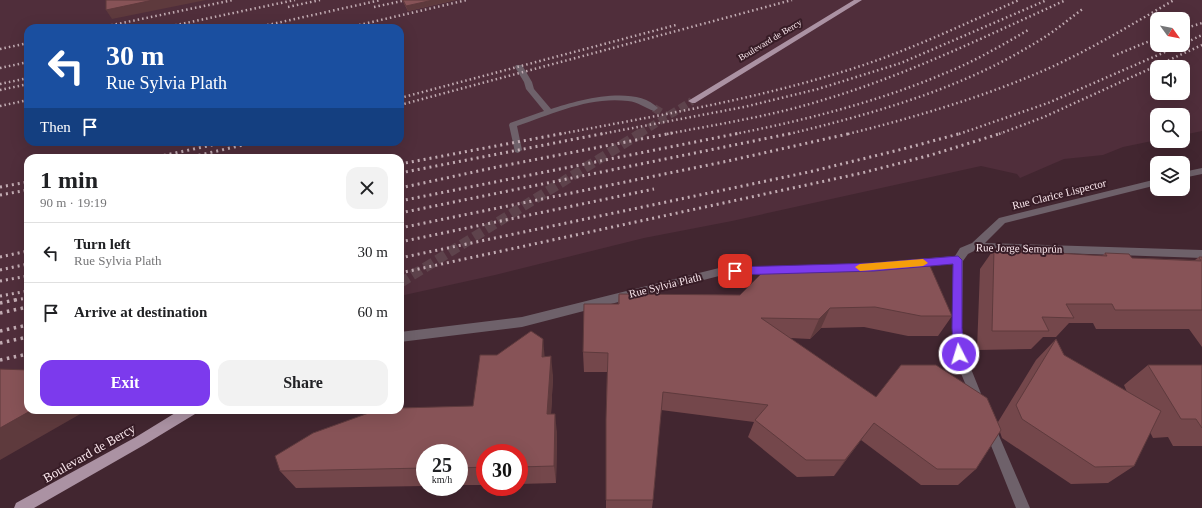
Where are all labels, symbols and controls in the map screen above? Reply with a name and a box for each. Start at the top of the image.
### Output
north arrow [1150,12,1190,52]
map controls [1150,12,1190,196]
street label: Boulevard de Bercy [737,17,804,63]
icon: left [40,40,92,92]
text: 30 m [106,40,164,71]
button: sound [1150,60,1190,100]
text: Rue Sylvia Plath [106,73,227,93]
button: search [1150,108,1190,148]
icon: arrive [79,116,101,138]
text: Then [40,119,71,135]
button: layers [1150,156,1190,196]
text: 1 min [40,167,98,193]
button: close [346,167,388,209]
street label: Rue Clarice Lispector [1011,176,1108,211]
text: 90 m · 19:19 [40,195,107,210]
text: Turn left [74,236,131,252]
street label: Rue Jorge Semprún [976,241,1063,255]
icon: left [40,242,62,264]
text: 30 m [358,244,388,260]
text: Rue Sylvia Plath [74,253,161,268]
pin [718,254,752,288]
icon: arrive [724,260,746,282]
street label: Rue Sylvia Plath [628,270,703,300]
icon: arrive [40,302,62,324]
text: Arrive at destination [74,304,207,320]
text: 60 m [358,304,388,320]
position arrow [938,333,980,375]
button: Exit [40,360,210,406]
button: Share [218,360,388,406]
street label: Boulevard de Bercy [40,420,138,485]
speed limit sign: 30 [476,444,528,496]
text: 25 [432,454,452,476]
text: km/h [432,474,452,485]

